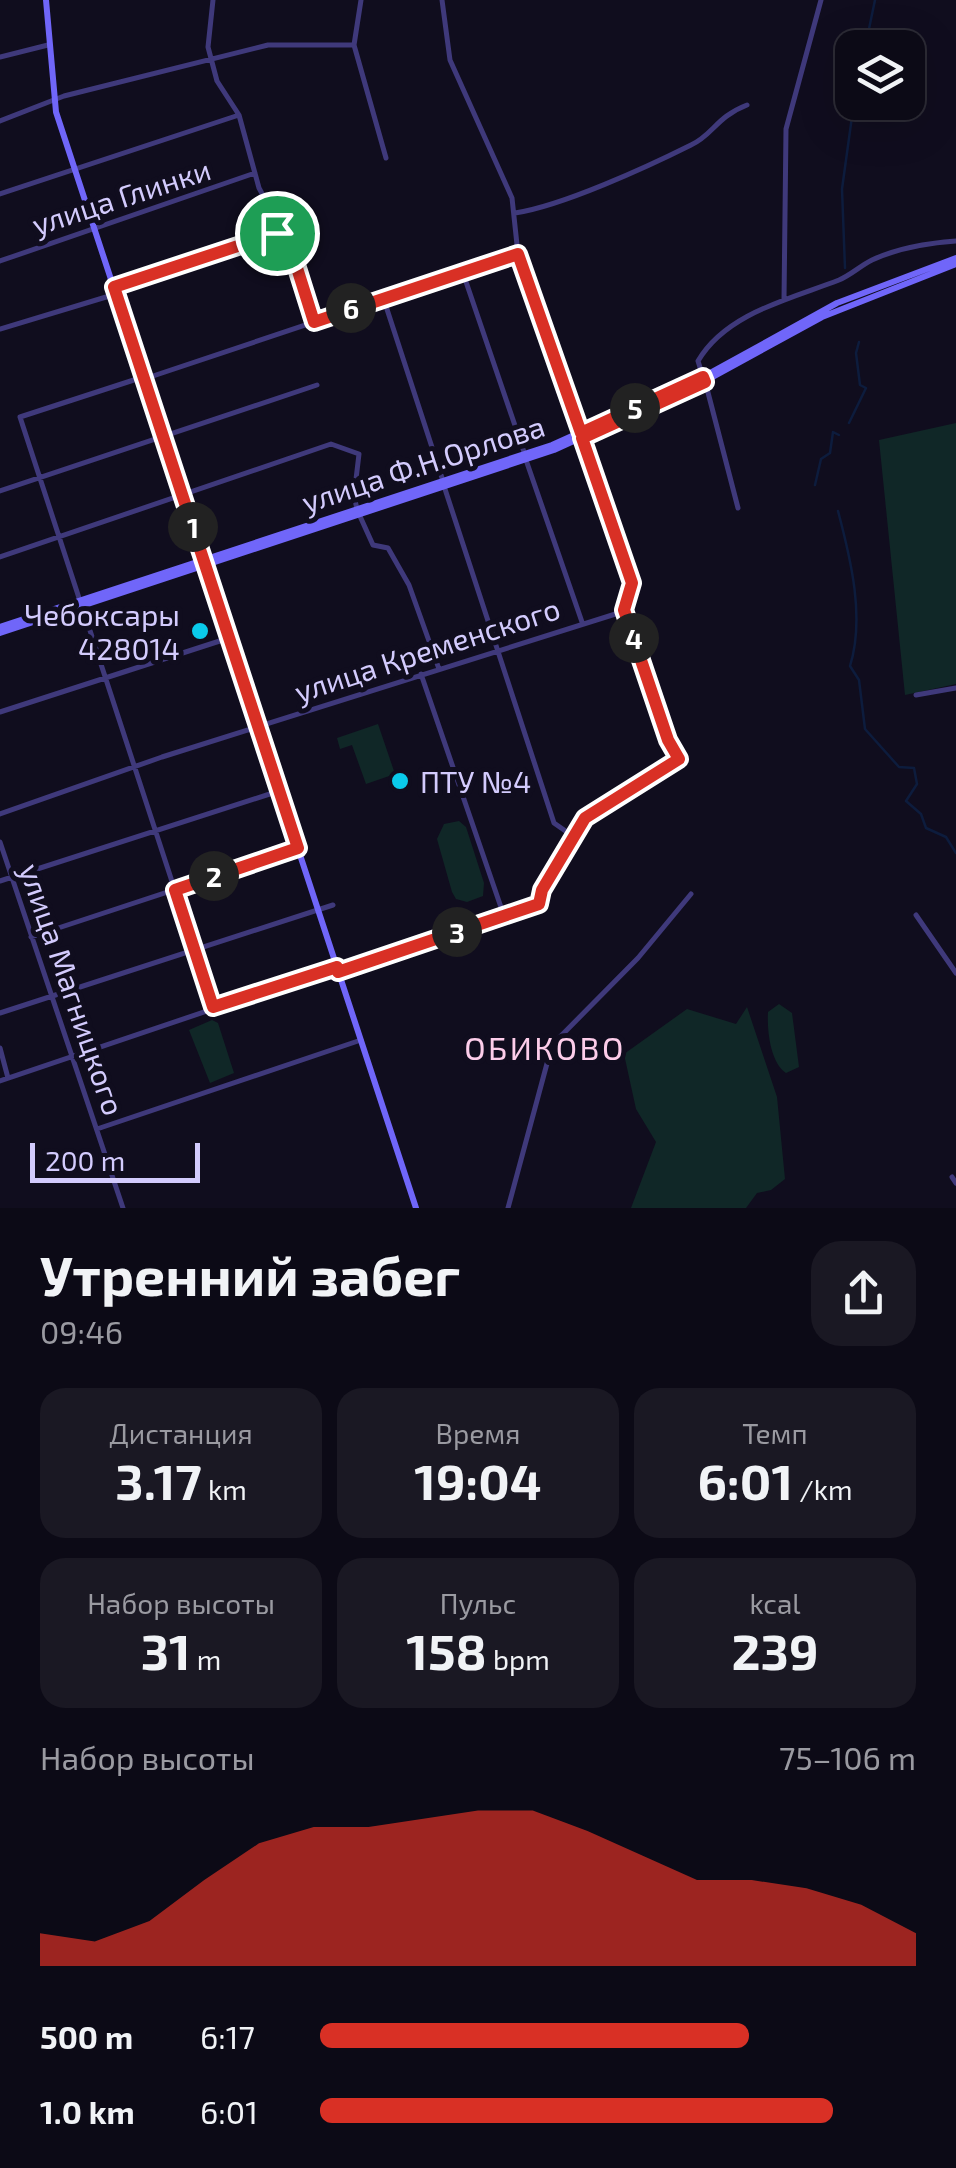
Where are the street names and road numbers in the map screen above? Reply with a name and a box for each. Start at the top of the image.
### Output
street label: улица Глинки [27,150,215,243]
street label: улица Ф.Н.Орлова [297,407,549,520]
street label: улица Кременского [290,589,564,710]
street label: улица Магницкого [12,858,133,1120]

